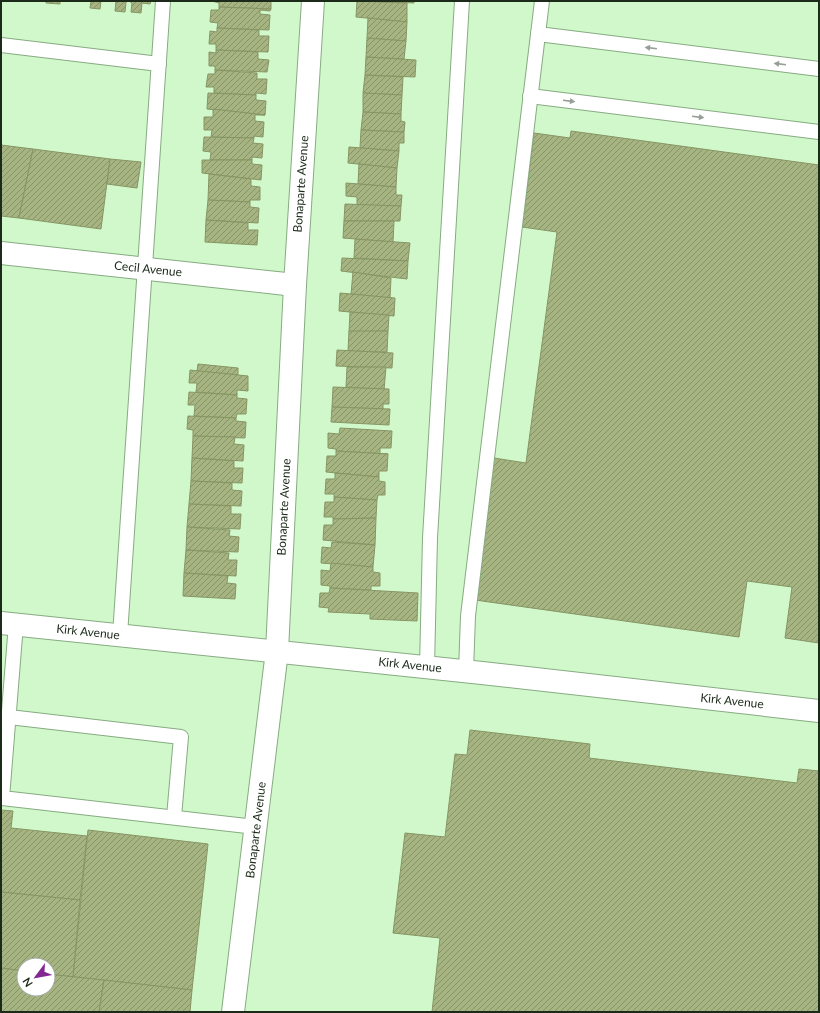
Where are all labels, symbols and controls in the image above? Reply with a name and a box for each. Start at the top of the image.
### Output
one-way arrow [645,45,657,51]
one-way arrow [774,61,786,67]
one-way arrow [563,98,575,104]
one-way arrow [692,114,704,120]
street label: Bonaparte Avenue [290,135,311,233]
street label: Cecil Avenue [113,257,183,280]
street label: Bonaparte Avenue [273,458,294,556]
street label: Kirk Avenue [56,621,121,642]
street label: Kirk Avenue [378,654,443,675]
street label: Kirk Avenue [700,690,765,711]
street label: Bonaparte Avenue [242,781,269,879]
north arrow [16,957,56,997]
text: N [19,976,35,990]

